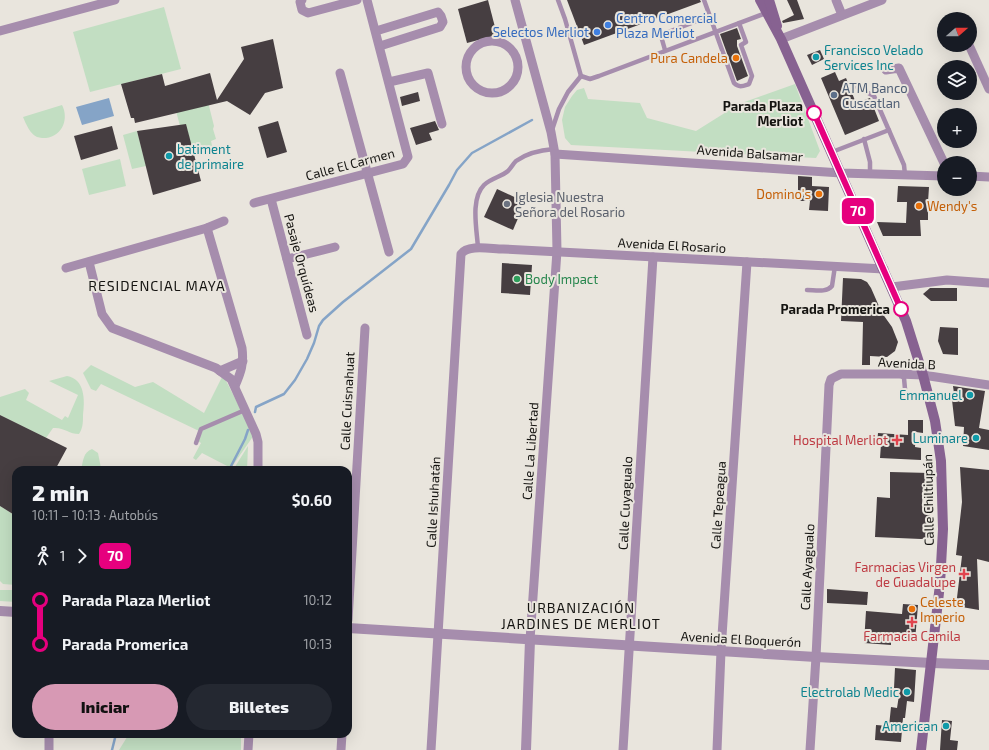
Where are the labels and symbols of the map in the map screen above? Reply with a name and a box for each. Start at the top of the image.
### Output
place label: Centro Comercial Plaza Merliot [616,10,717,41]
north arrow [937,12,977,52]
marker: Centro Comercial Plaza Merliot [603,20,613,30]
place label: Selectos Merliot [493,24,589,40]
marker: Selectos Merliot [592,27,602,37]
place label: Francisco Velado Services Inc [824,42,923,73]
place label: Pura Candela [650,50,728,66]
marker: Francisco Velado Services Inc [811,52,821,62]
marker: Pura Candela [731,53,741,63]
place label: ATM Banco Cuscatlan [842,80,908,111]
marker: ATM Banco Cuscatlan [829,90,839,100]
place label: Parada Plaza Merliot [723,98,804,129]
marker: Parada Plaza Merliot [806,105,822,121]
place label: batiment de primaire [177,141,244,172]
street label: Avenida Balsamar [696,141,804,165]
street label: Calle El Carmen [304,144,396,184]
marker: batiment de primaire [164,151,174,161]
place label: Domino's [756,186,811,202]
place label: Iglesia Nuestra Señora del Rosario [515,189,625,220]
marker: Domino's [814,189,824,199]
line badge: 70 [840,198,876,224]
place label: Wendy's [927,198,977,214]
marker: Iglesia Nuestra Señora del Rosario [502,199,512,209]
marker: Wendy's [914,201,924,211]
street label: Pasaje Orquídeas [281,212,323,314]
street label: Avenida El Rosario [617,234,727,256]
place label: Body Impact [525,271,598,287]
marker: Body Impact [512,274,522,284]
district label: RESIDENCIAL MAYA [88,277,226,294]
place label: Parada Promerica [781,301,890,317]
marker: Parada Promerica [893,301,909,317]
street label: Calle Cuisnahuat [336,351,358,451]
street label: Avenida B [878,353,936,373]
place label: Emmanuel [899,387,962,403]
marker: Emmanuel [965,390,975,400]
street label: Calle La Libertad [519,402,541,500]
place label: Luminare [913,430,968,446]
place label: Hospital Merliot [793,432,888,448]
marker: Luminare [971,433,981,443]
marker: Hospital Merliot [891,434,903,446]
street label: Calle Chiltiupán [919,454,937,546]
street label: Calle Ishuhatán [423,456,443,548]
street label: Calle Cuyagualo [615,456,635,550]
street label: Calle Tepeagua [707,460,729,550]
street label: Calle Ayagualo [797,523,817,611]
place label: Farmacias Virgen de Guadalupe [854,559,956,590]
marker: Farmacias Virgen de Guadalupe [959,569,969,579]
place label: Celeste Imperio [920,594,965,625]
district label: URBANIZACIÓN JARDINES DE MERLIOT [501,599,661,632]
marker: Celeste Imperio [907,604,917,614]
marker: Farmacia Camila [907,617,917,627]
street label: Avenida El Boquerón [680,628,802,650]
place label: Farmacia Camila [863,628,961,644]
place label: Electrolab Medic [800,684,899,700]
marker: Electrolab Medic [902,687,912,697]
place label: American [882,718,938,734]
marker: American [941,721,951,731]

